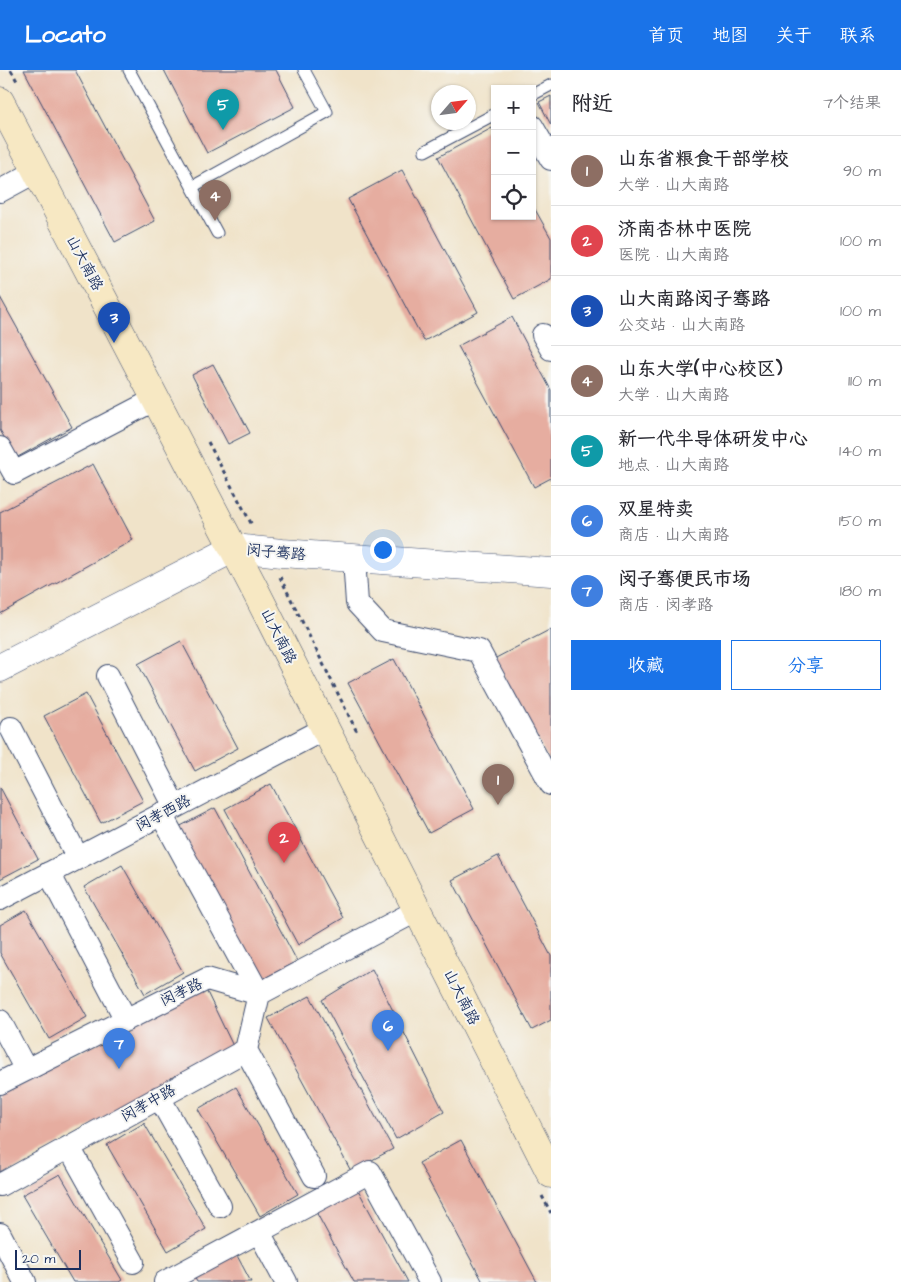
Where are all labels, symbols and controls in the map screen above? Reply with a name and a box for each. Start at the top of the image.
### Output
text: Locato [25,18,106,52]
text: 首页 [648,23,684,48]
text: 地图 [712,23,748,48]
text: 关于 [776,23,812,48]
text: 联系 [840,23,876,48]
north arrow [431,85,476,130]
map controls [491,85,536,220]
button: + [491,85,536,130]
pin: 5 [207,89,239,130]
text: 附近 [571,89,613,118]
text: 7个结果 [823,92,881,114]
button: − [491,130,536,175]
text: 山东省粮食干部学校 [618,146,789,173]
text: 1 [586,160,588,182]
text: 90 m [843,160,881,182]
text: 大学 · 山大南路 [618,174,729,196]
button: locate [491,175,536,220]
pin: 4 [199,180,231,221]
text: 济南杏林中医院 [618,216,751,243]
text: 2 [582,230,592,252]
text: 100 m [840,230,881,252]
street label: 山大南路 [61,232,108,295]
text: 医院 · 山大南路 [618,244,729,266]
text: 山大南路闵子骞路 [618,286,770,313]
text: 3 [583,300,591,322]
text: 100 m [840,300,881,322]
pin: 3 [98,302,130,343]
text: 公交站 · 山大南路 [618,314,745,336]
text: 山东大学(中心校区) [618,356,782,383]
text: 4 [582,370,592,392]
text: 110 m [848,370,881,392]
text: 大学 · 山大南路 [618,384,729,406]
text: 新一代半导体研发中心 [618,426,808,453]
text: 5 [581,440,593,462]
text: 140 m [839,440,881,462]
text: 地点 · 山大南路 [618,454,729,476]
text: 双星特卖 [618,496,694,523]
text: 6 [582,510,592,532]
text: 150 m [839,510,881,532]
text: 商店 · 山大南路 [618,524,729,546]
your location [370,537,396,563]
street label: 闵子骞路 [245,539,307,566]
text: 闵子骞便民市场 [618,566,751,593]
text: 7 [582,580,592,602]
text: 180 m [840,580,881,602]
text: 商店 · 闵孝路 [618,594,713,616]
street label: 山大南路 [256,605,302,668]
button: 收藏 [571,640,721,690]
button: 分享 [731,640,881,690]
pin: 1 [482,764,514,805]
street label: 闵孝西路 [132,790,195,837]
pin: 2 [268,822,300,863]
street label: 山大南路 [439,966,485,1029]
street label: 闵孝路 [156,973,206,1012]
pin: 6 [372,1010,404,1051]
pin: 7 [103,1028,135,1069]
street label: 闵孝中路 [117,1080,180,1127]
scale bar [15,1247,81,1270]
text: 20 m [22,1249,55,1269]

